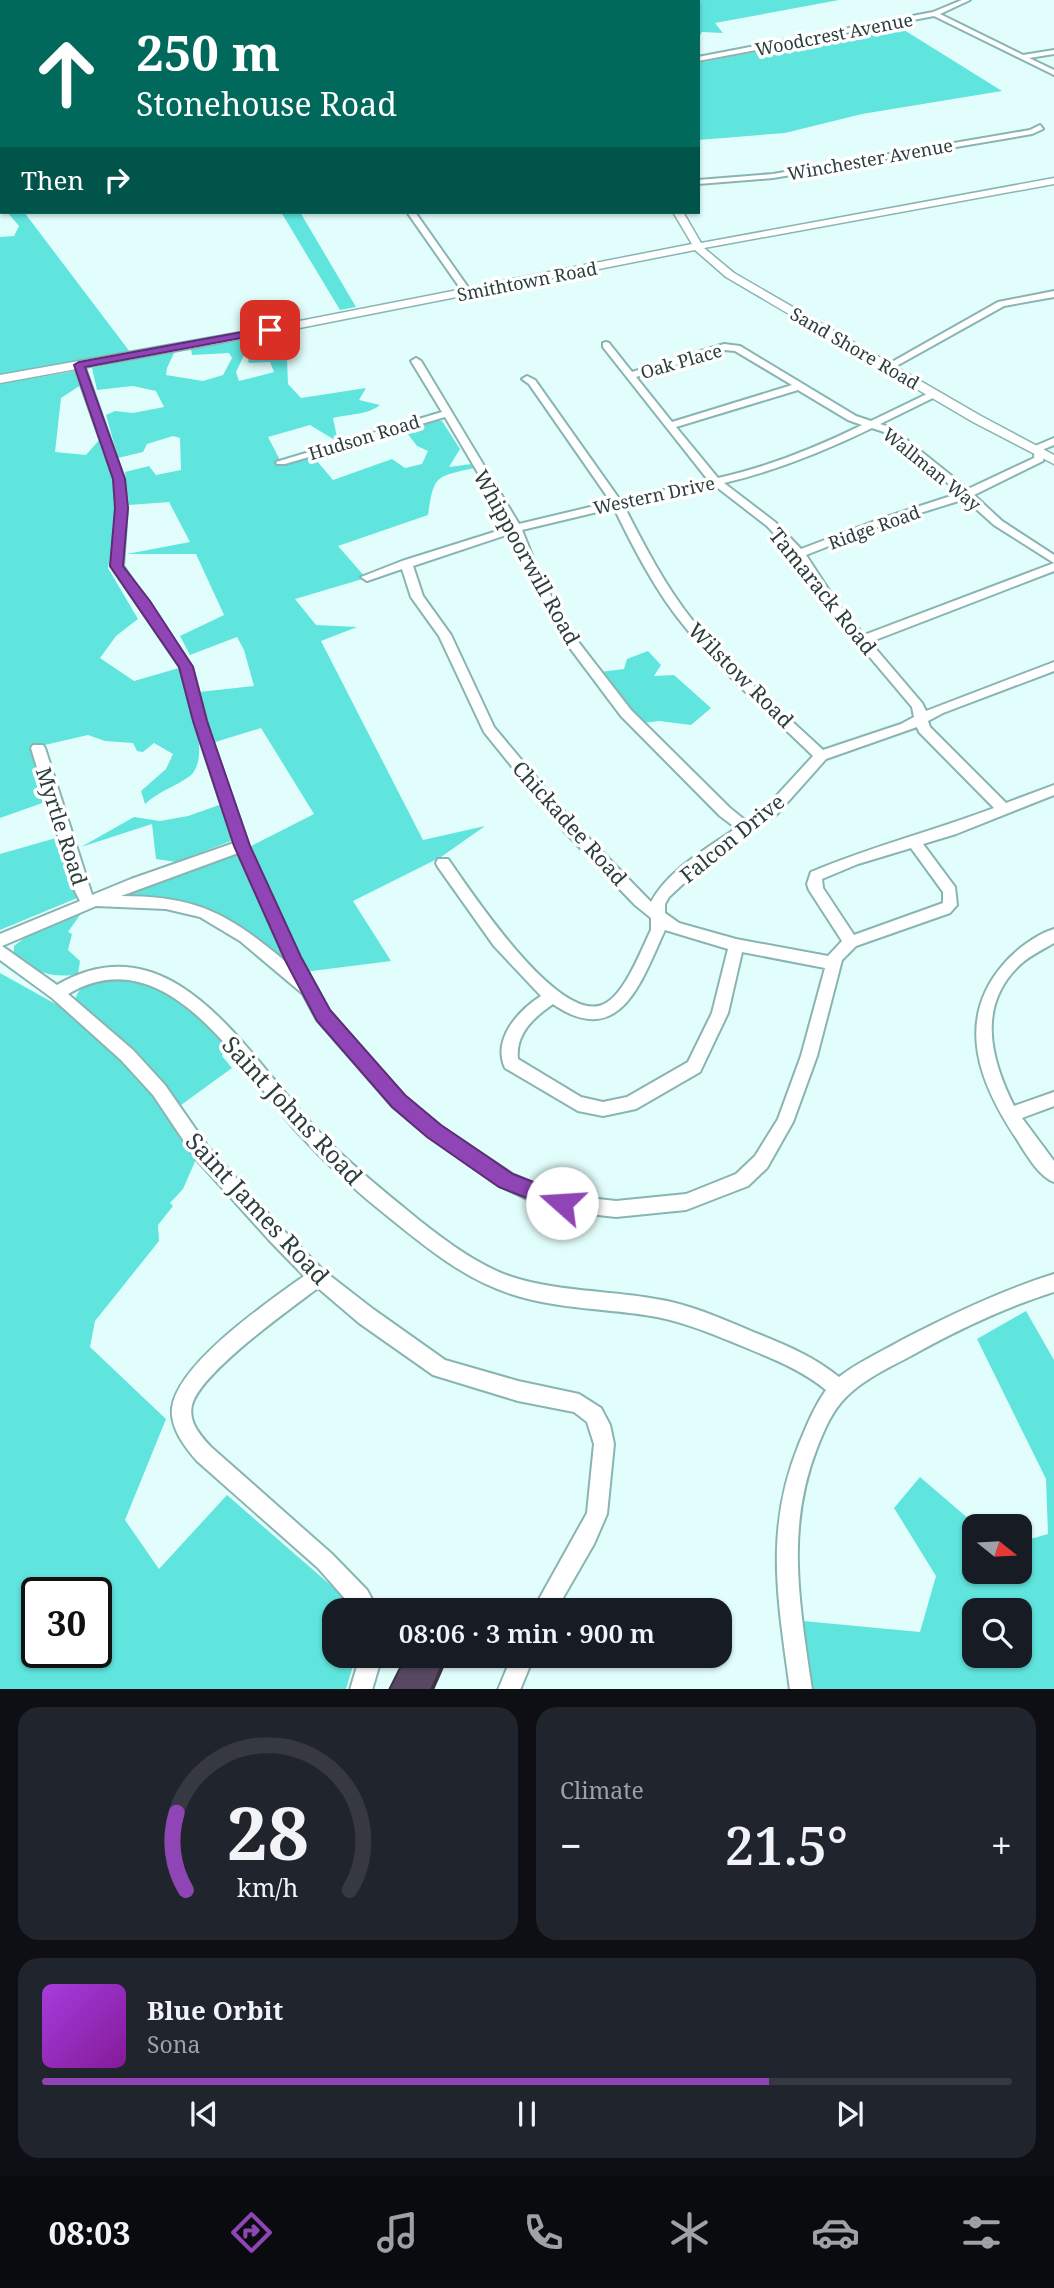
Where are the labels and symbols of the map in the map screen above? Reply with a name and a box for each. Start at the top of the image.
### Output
street label: Woodcrest Avenue [753,7,915,61]
street label: Winchester Avenue [785,133,955,185]
street label: Smithtown Road [455,256,599,306]
pin [240,300,300,360]
street label: Sand Shore Road [786,301,924,395]
street label: Oak Place [637,338,725,384]
street label: Hudson Road [306,409,422,465]
street label: Wallman Way [878,422,987,517]
street label: Whippoorwill Road [467,465,587,650]
street label: Western Drive [591,470,717,520]
street label: Ridge Road [825,499,923,555]
street label: Tamarack Road [763,522,883,660]
street label: Wilstow Road [682,616,800,734]
street label: Chickadee Road [506,755,634,891]
street label: Myrtle Road [30,763,94,889]
street label: Falcon Drive [674,787,790,889]
street label: Saint Johns Road [215,1028,371,1192]
street label: Saint James Road [179,1125,337,1291]
position arrow [525,1166,599,1240]
north arrow [962,1514,1032,1584]
speed limit sign: 30 [21,1577,112,1668]

